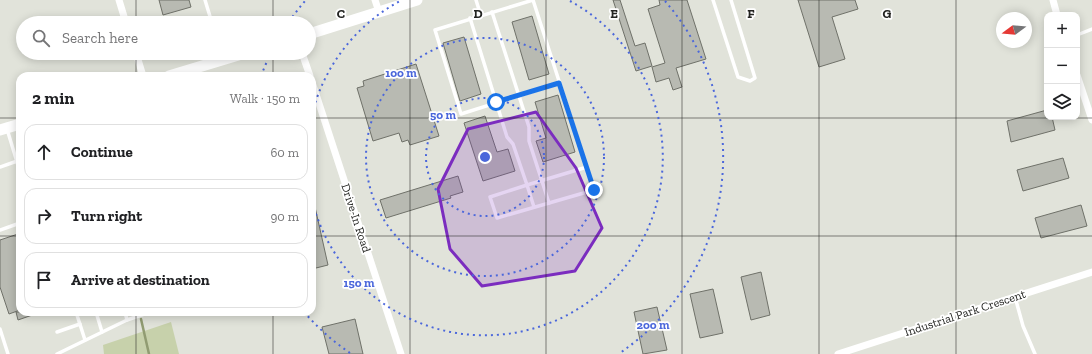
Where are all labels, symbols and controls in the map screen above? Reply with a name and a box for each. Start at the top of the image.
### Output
text: C [337,6,345,21]
text: D [473,6,483,21]
text: E [610,6,618,21]
text: F [747,6,755,21]
text: G [883,6,892,21]
north arrow [996,12,1032,48]
map controls [1044,12,1080,120]
button: + [1044,12,1080,48]
search box [16,16,316,60]
icon: search [30,27,52,49]
text: Search here [62,29,138,47]
button: − [1044,48,1080,84]
text: 100 m [385,66,417,80]
button: layers [1044,84,1080,120]
text: 2 min [32,88,74,108]
text: Walk · 150 m [230,91,300,106]
route start [487,93,505,111]
text: 50 m [430,108,456,122]
icon: ahead [33,141,55,163]
text: Continue [71,143,133,161]
text: 60 m [270,145,299,160]
centre of rings [478,150,492,164]
route end [585,181,603,199]
street label: Drive-In Road [338,182,374,255]
icon: right [33,205,55,227]
text: Turn right [71,207,142,225]
text: 90 m [270,209,299,224]
icon: arrive [33,269,55,291]
text: Arrive at destination [71,271,210,289]
text: 150 m [344,276,375,290]
street label: Industrial Park Crescent [903,287,1028,339]
text: 200 m [636,318,670,332]

